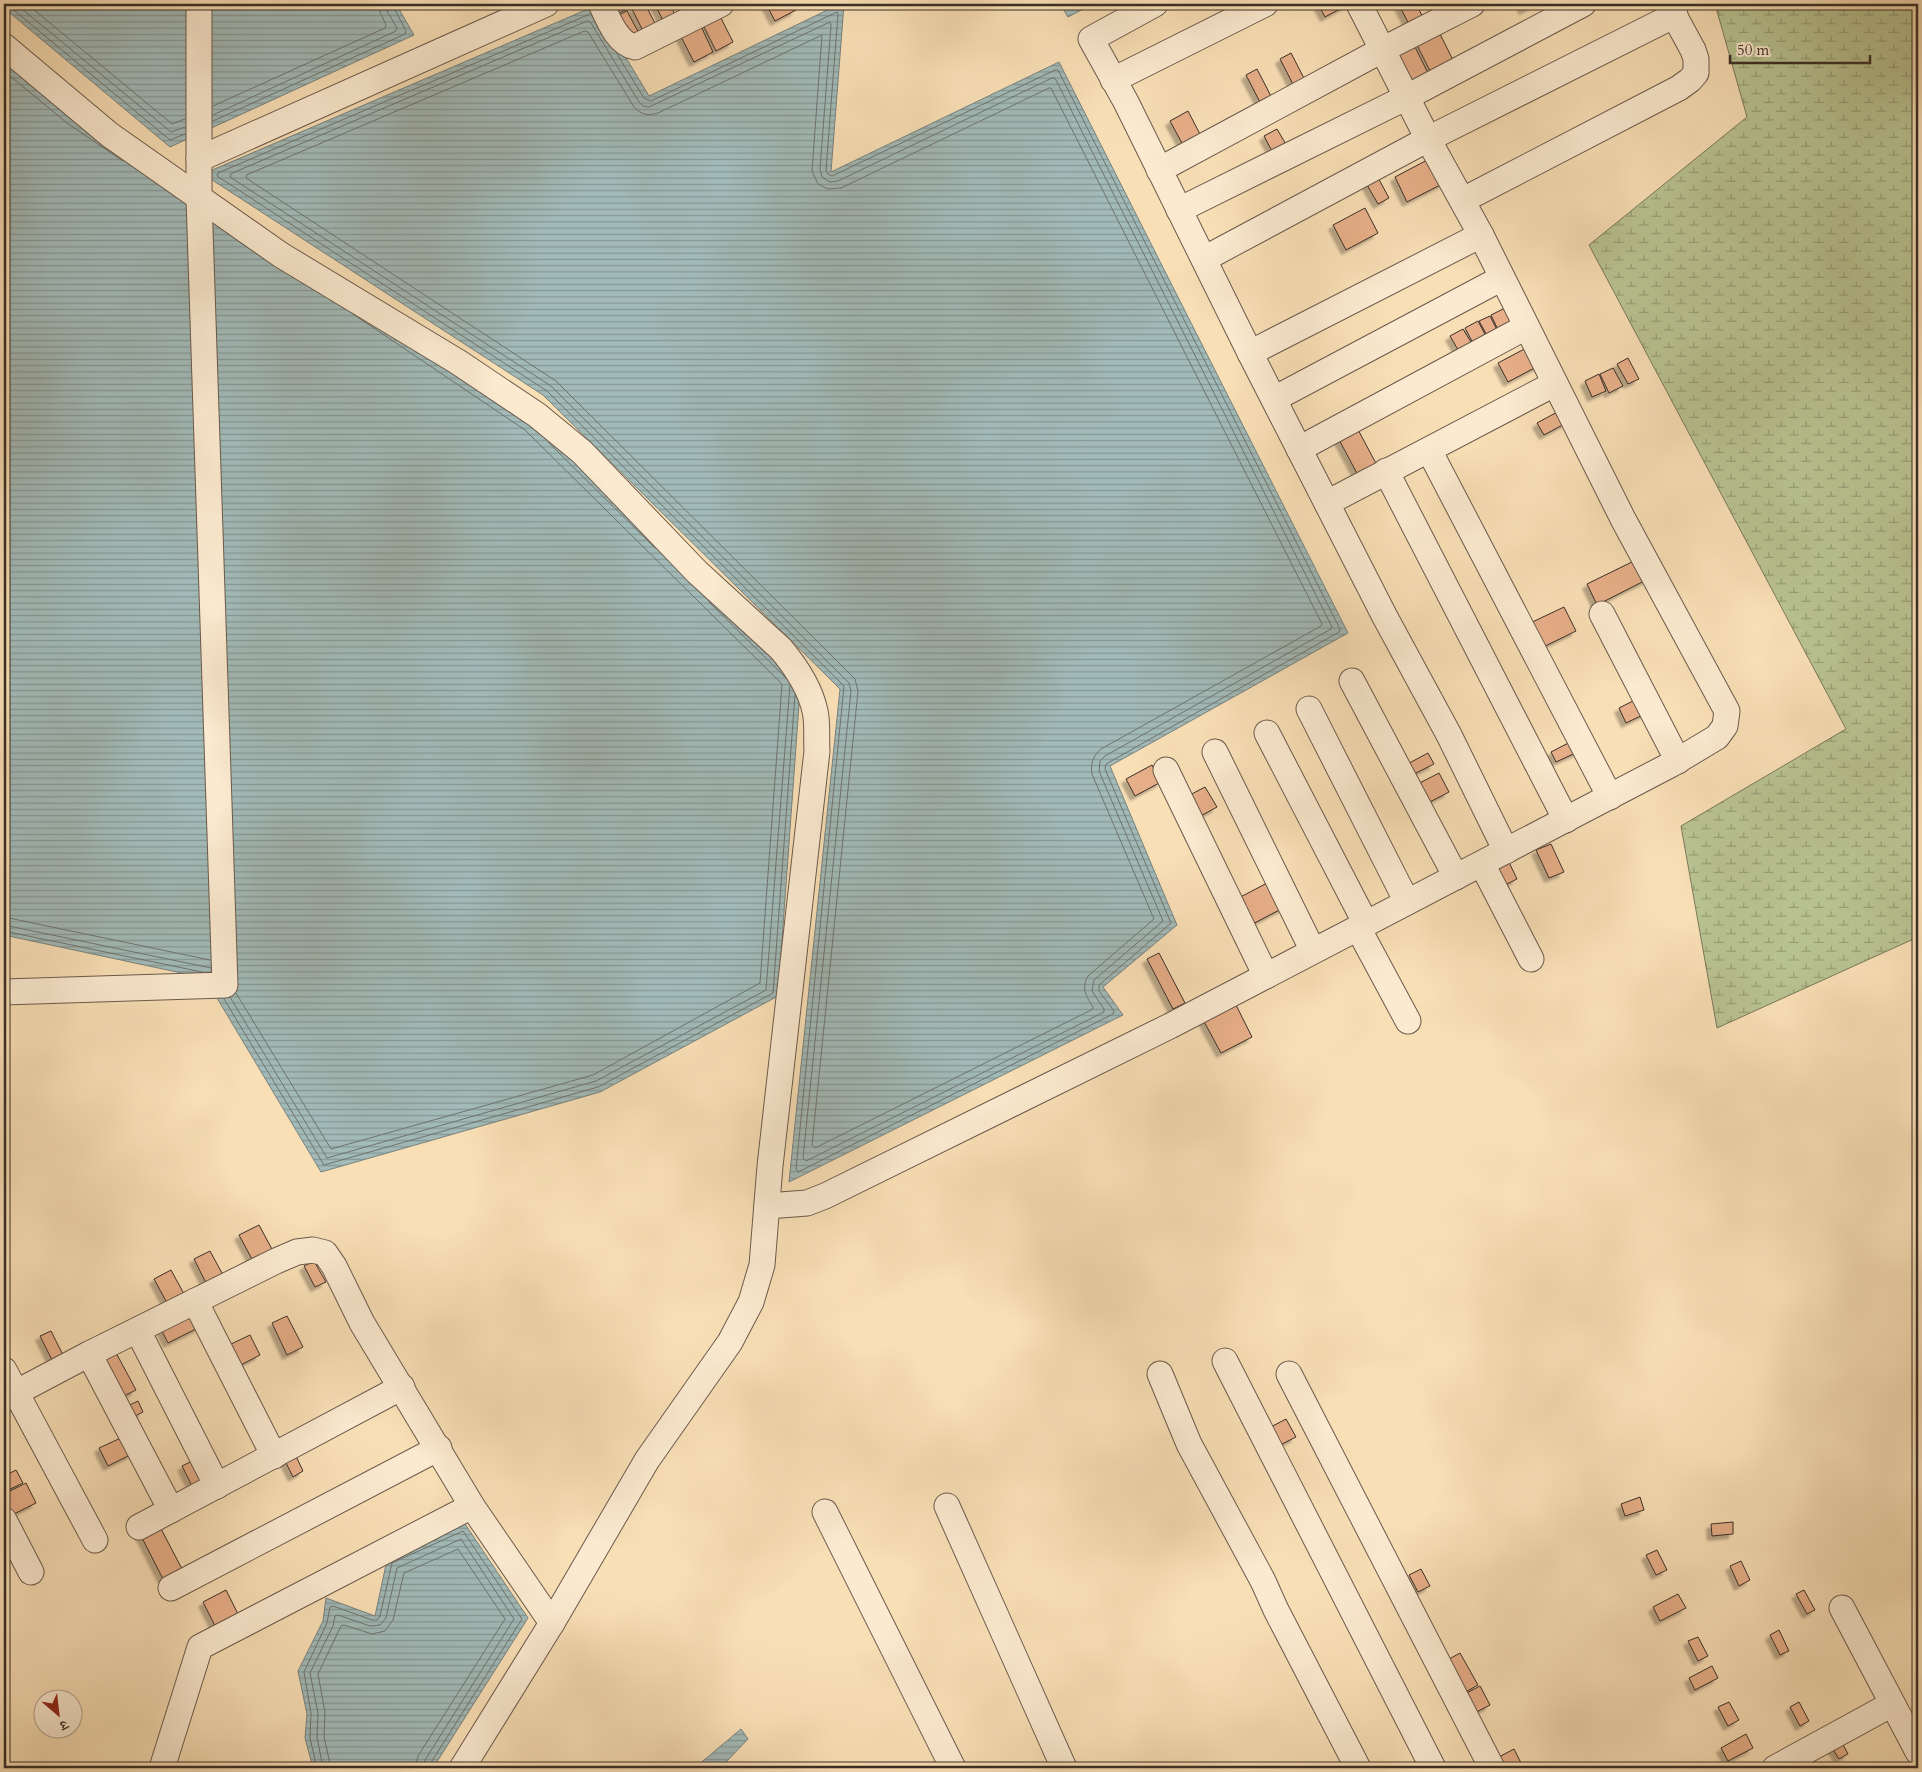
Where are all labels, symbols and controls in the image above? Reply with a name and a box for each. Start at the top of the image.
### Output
scale bar [1730,32,1870,64]
text: 50 m [1737,40,1769,60]
north arrow [32,1690,82,1740]
text: उ [55,1715,72,1736]

